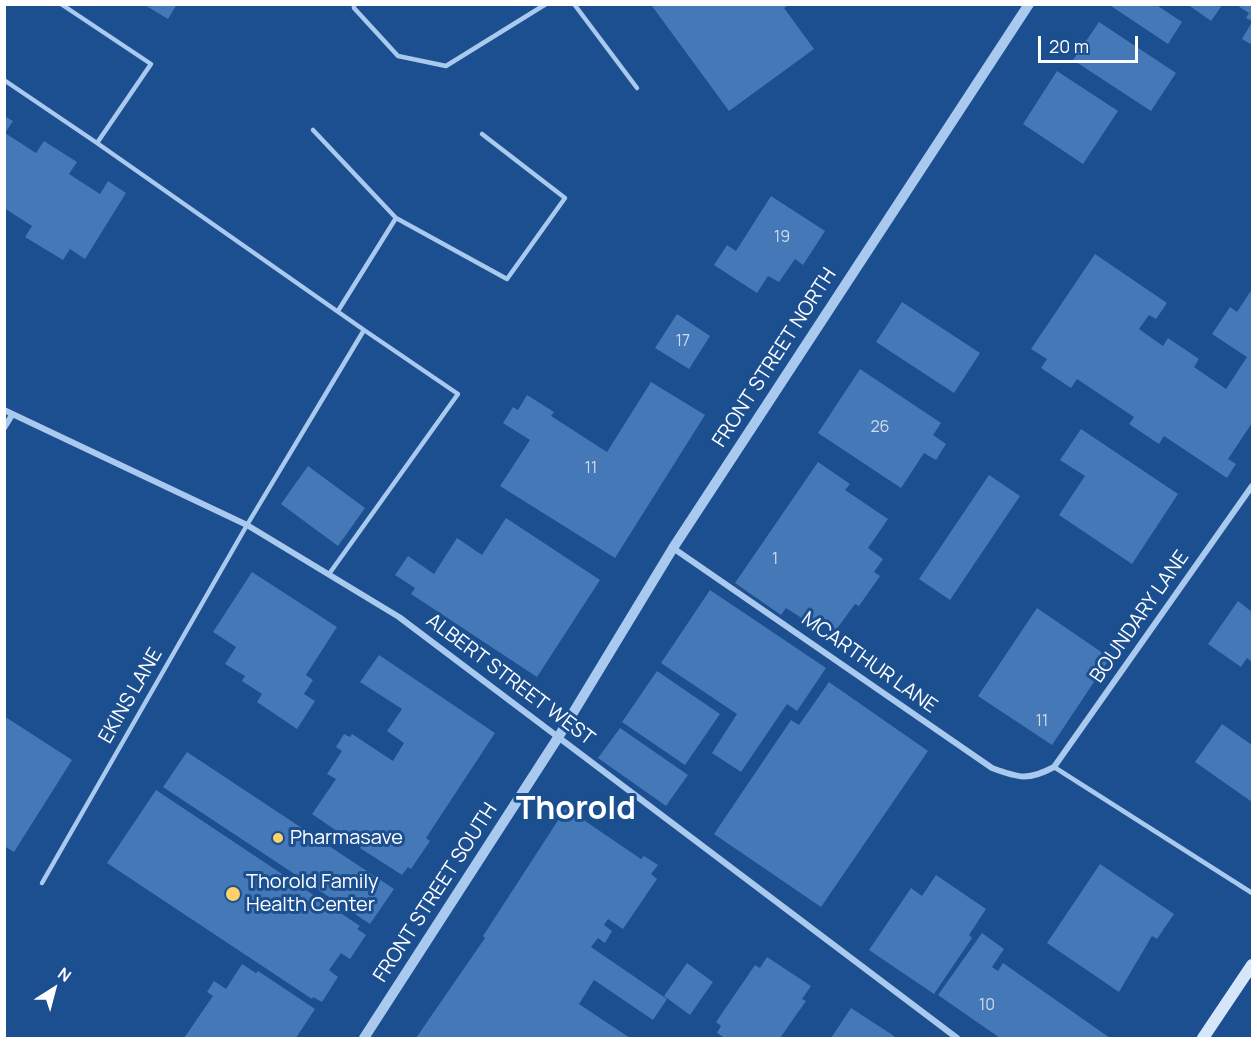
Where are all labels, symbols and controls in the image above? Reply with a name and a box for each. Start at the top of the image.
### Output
scale bar [1041,24,1142,62]
text: 20 m [1049,34,1089,58]
house number: 19 [774,228,790,248]
street label: FRONT STREET NORTH [708,264,842,452]
house number: 17 [676,332,690,352]
house number: 26 [870,418,890,438]
house number: 11 [585,459,597,479]
street label: BOUNDARY LANE [1086,546,1194,688]
house number: 1 [772,550,778,570]
street label: MCARTHUR LANE [796,607,942,719]
street label: ALBERT STREET WEST [421,609,599,751]
street label: EKINS LANE [94,644,168,748]
house number: 11 [1036,712,1048,732]
district label: Thorold [516,791,636,829]
street label: FRONT STREET SOUTH [369,799,503,987]
place label: Pharmasave [290,826,403,850]
marker: Pharmasave [271,831,285,845]
place label: Thorold Family Health Center [246,870,379,917]
marker: Thorold Family Health Center [224,885,242,903]
north arrow [24,959,84,1019]
text: N [53,962,76,987]
house number: 10 [979,996,995,1016]

